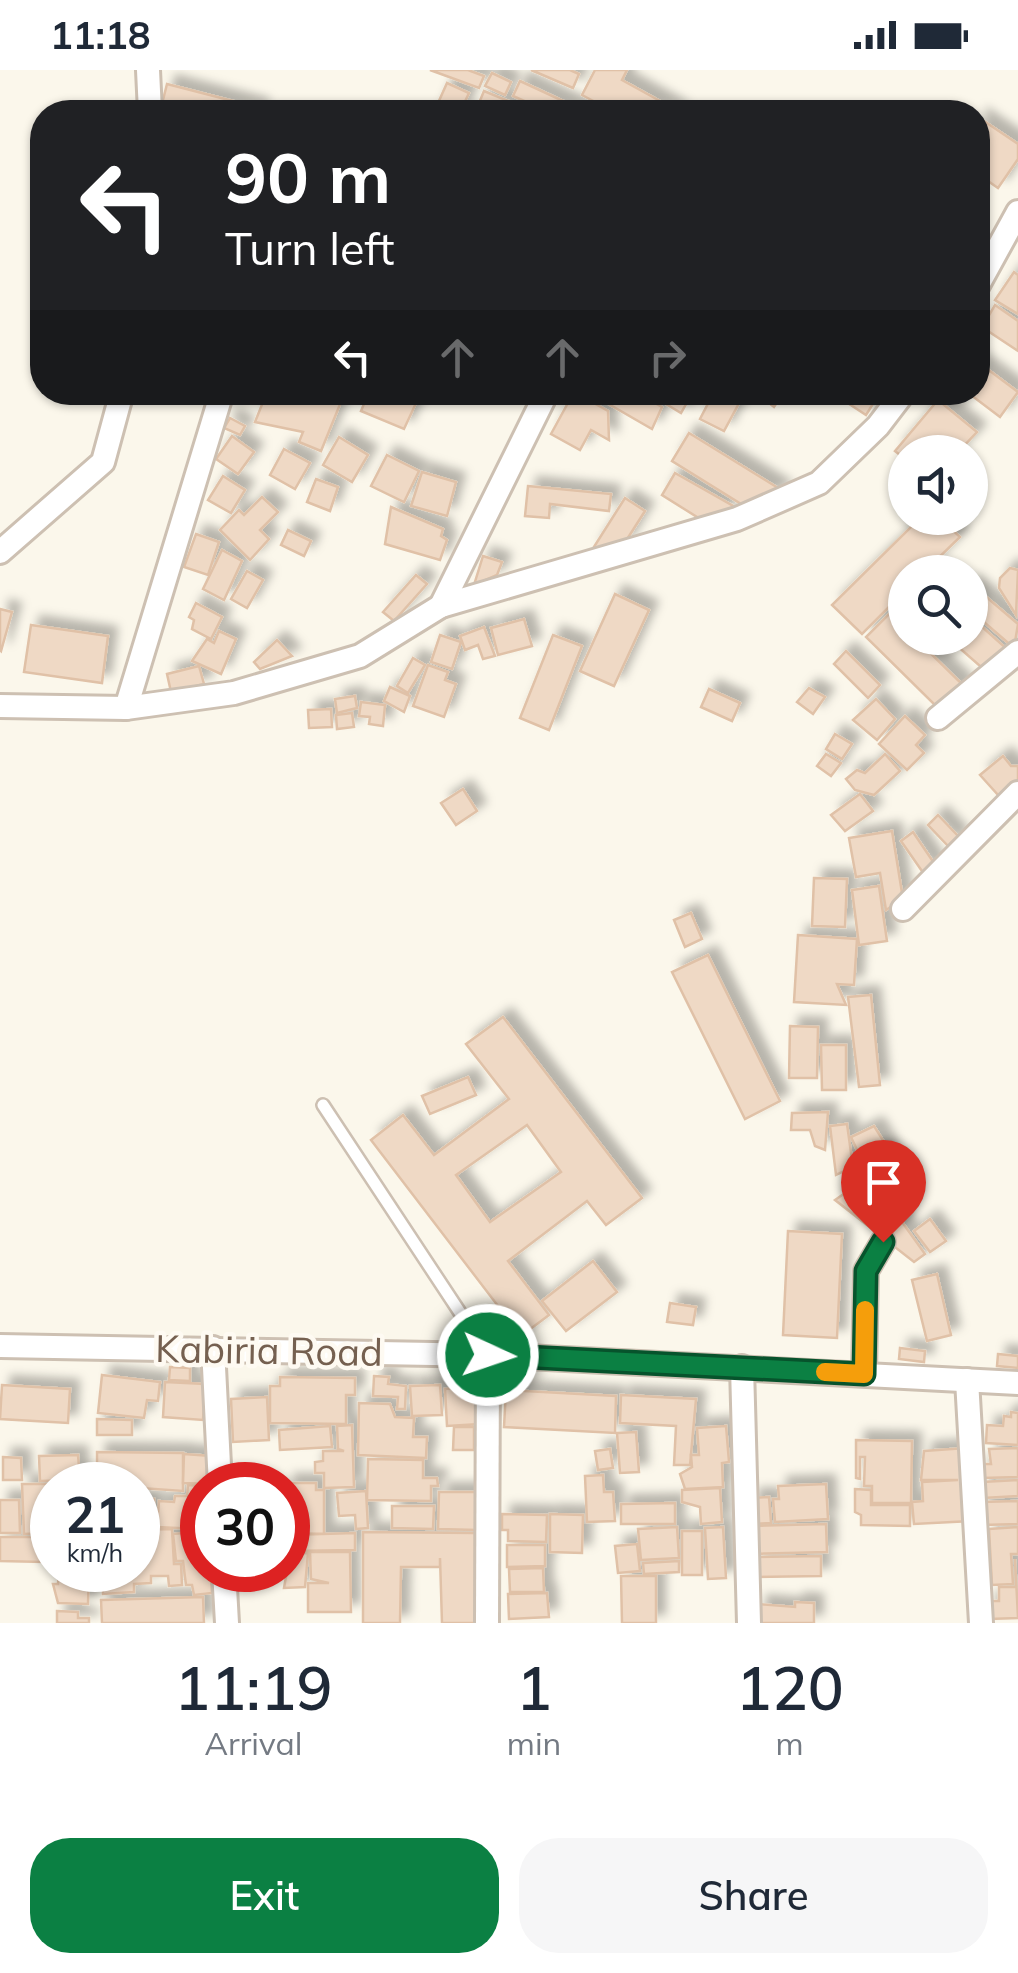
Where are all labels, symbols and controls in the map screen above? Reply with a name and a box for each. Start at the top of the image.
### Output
text: 11:18 [50,11,151,59]
text: 90 m [225,133,391,221]
icon: left [60,140,190,270]
text: Turn left [225,220,394,276]
icon: left [325,330,380,385]
icon: ahead [430,330,485,385]
icon: ahead [535,330,590,385]
icon: right [640,330,695,385]
map controls [888,435,988,655]
button: sound [888,435,988,535]
button: search [888,555,988,655]
pin [841,1140,926,1243]
icon: arrive [856,1155,911,1210]
position arrow [436,1303,540,1407]
street label: Kabiria Road [155,1324,383,1376]
speed limit sign: 30 [180,1462,310,1592]
text: 21 [65,1483,125,1546]
text: km/h [67,1537,123,1568]
text: 11:19 [174,1650,333,1725]
text: 1 [516,1650,552,1725]
text: 120 [736,1650,844,1725]
text: Arrival [205,1723,302,1763]
text: min [507,1723,561,1763]
text: m [776,1723,804,1763]
button: Exit [30,1838,499,1953]
button: Share [519,1838,988,1953]

